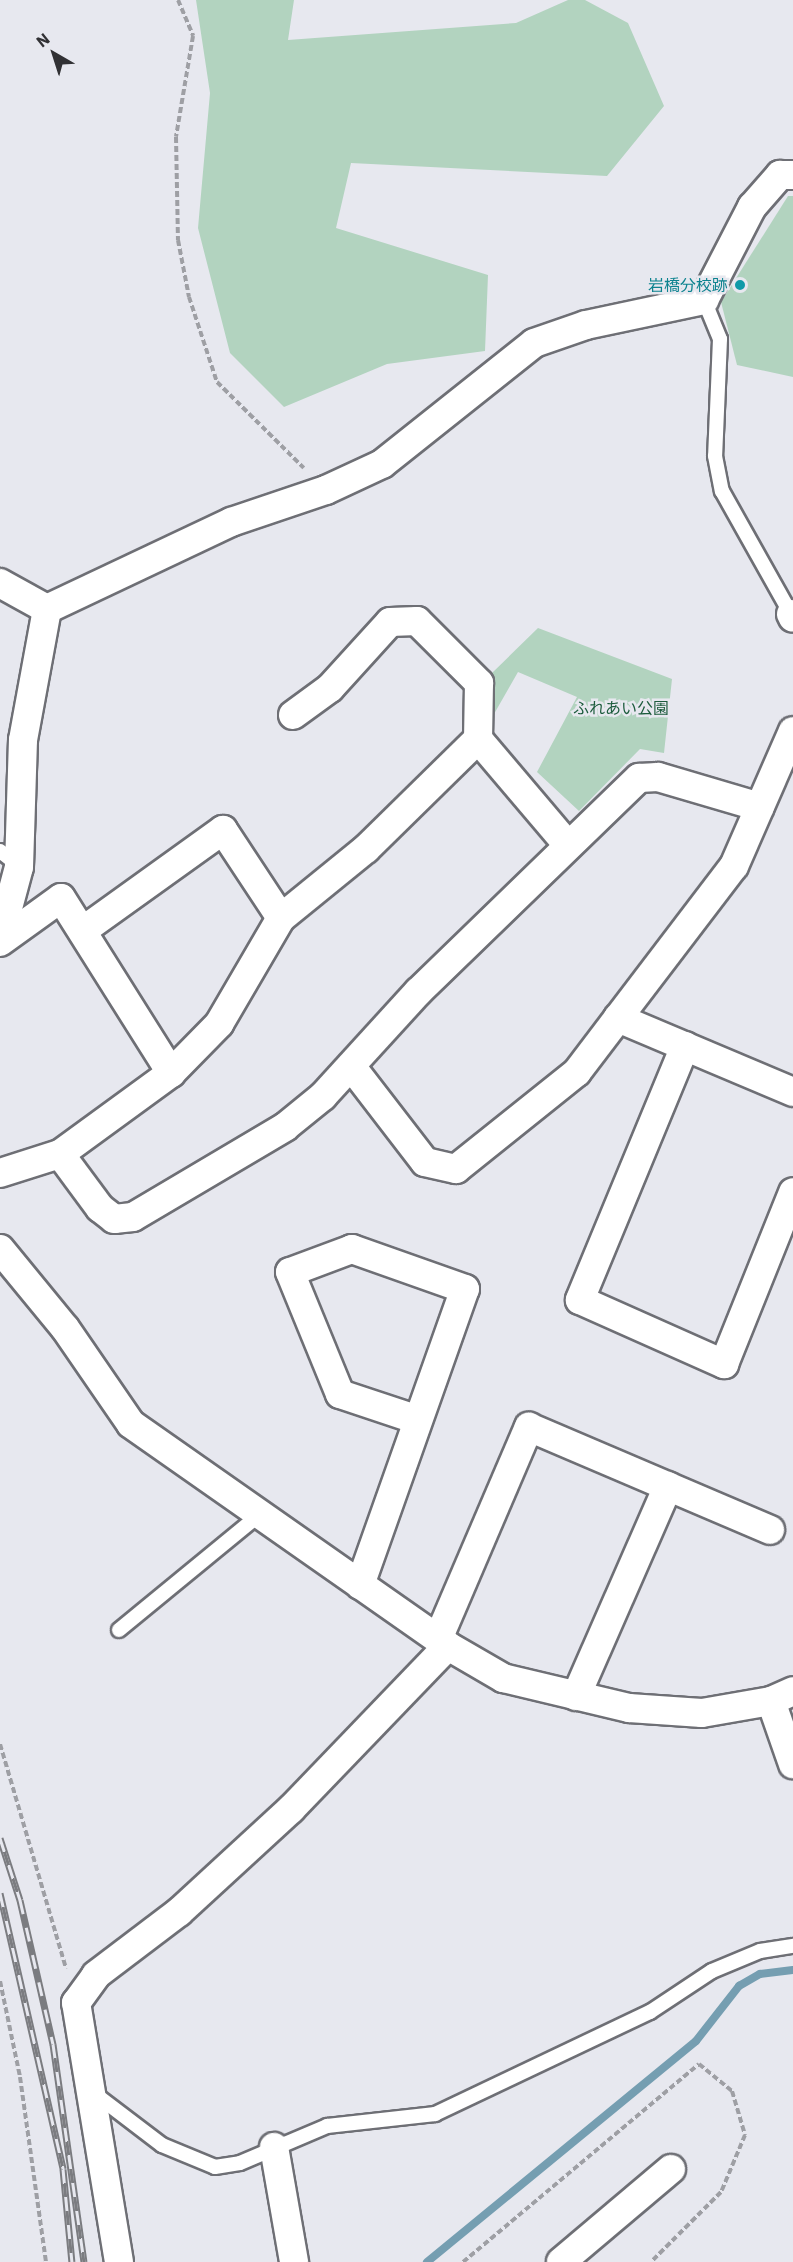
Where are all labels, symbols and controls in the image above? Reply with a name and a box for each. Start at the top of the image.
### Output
north arrow [24,24,84,84]
text: N [32,29,53,51]
place label: 岩橋分校跡 [648,275,728,295]
marker: 岩橋分校跡 [733,278,747,292]
park label: ふれあい公園 [573,698,669,718]

